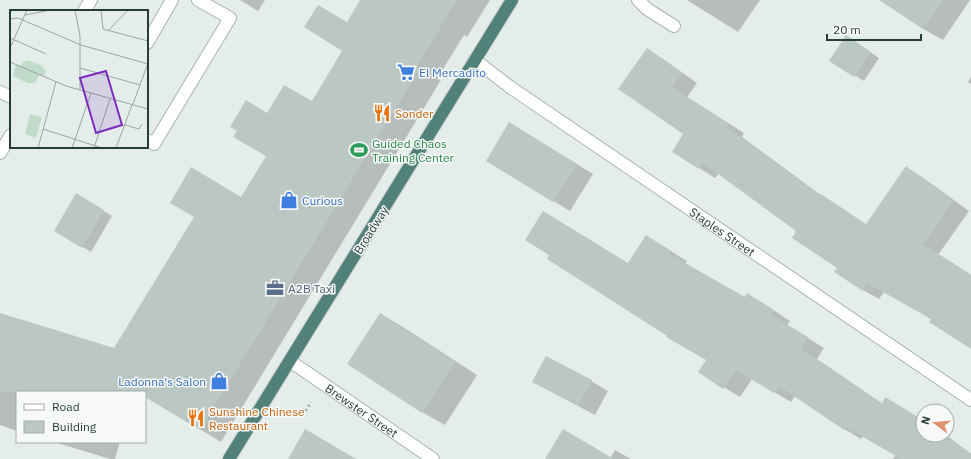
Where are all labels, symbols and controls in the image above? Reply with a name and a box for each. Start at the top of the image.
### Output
inset map [10,10,148,148]
scale bar [827,16,921,42]
text: 20 m [833,22,861,37]
supermarket icon: El Mercadito [396,62,416,82]
place label: El Mercadito [419,65,486,80]
restaurant icon: Sonder [372,103,392,123]
place label: Sonder [395,106,434,121]
place label: Guided Chaos Training Center [372,136,454,165]
sports icon: Guided Chaos Training Center [349,140,369,160]
shop icon: Curious [279,190,299,210]
place label: Curious [302,193,343,208]
street label: Broadway [350,203,392,257]
street label: Staples Street [687,204,758,259]
office icon: A2B Taxi [265,278,285,298]
place label: A2B Taxi [288,281,335,296]
shop icon: Ladonna's Salon [209,371,229,391]
place label: Ladonna's Salon [118,374,206,389]
street label: Brewster Street [323,380,401,440]
legend [16,391,146,443]
text: Road [52,399,80,414]
north arrow [915,403,955,443]
place label: Sunshine Chinese Restaurant [209,404,305,433]
restaurant icon: Sunshine Chinese Restaurant [186,408,206,428]
text: N [918,414,933,426]
text: Building [52,419,97,434]

